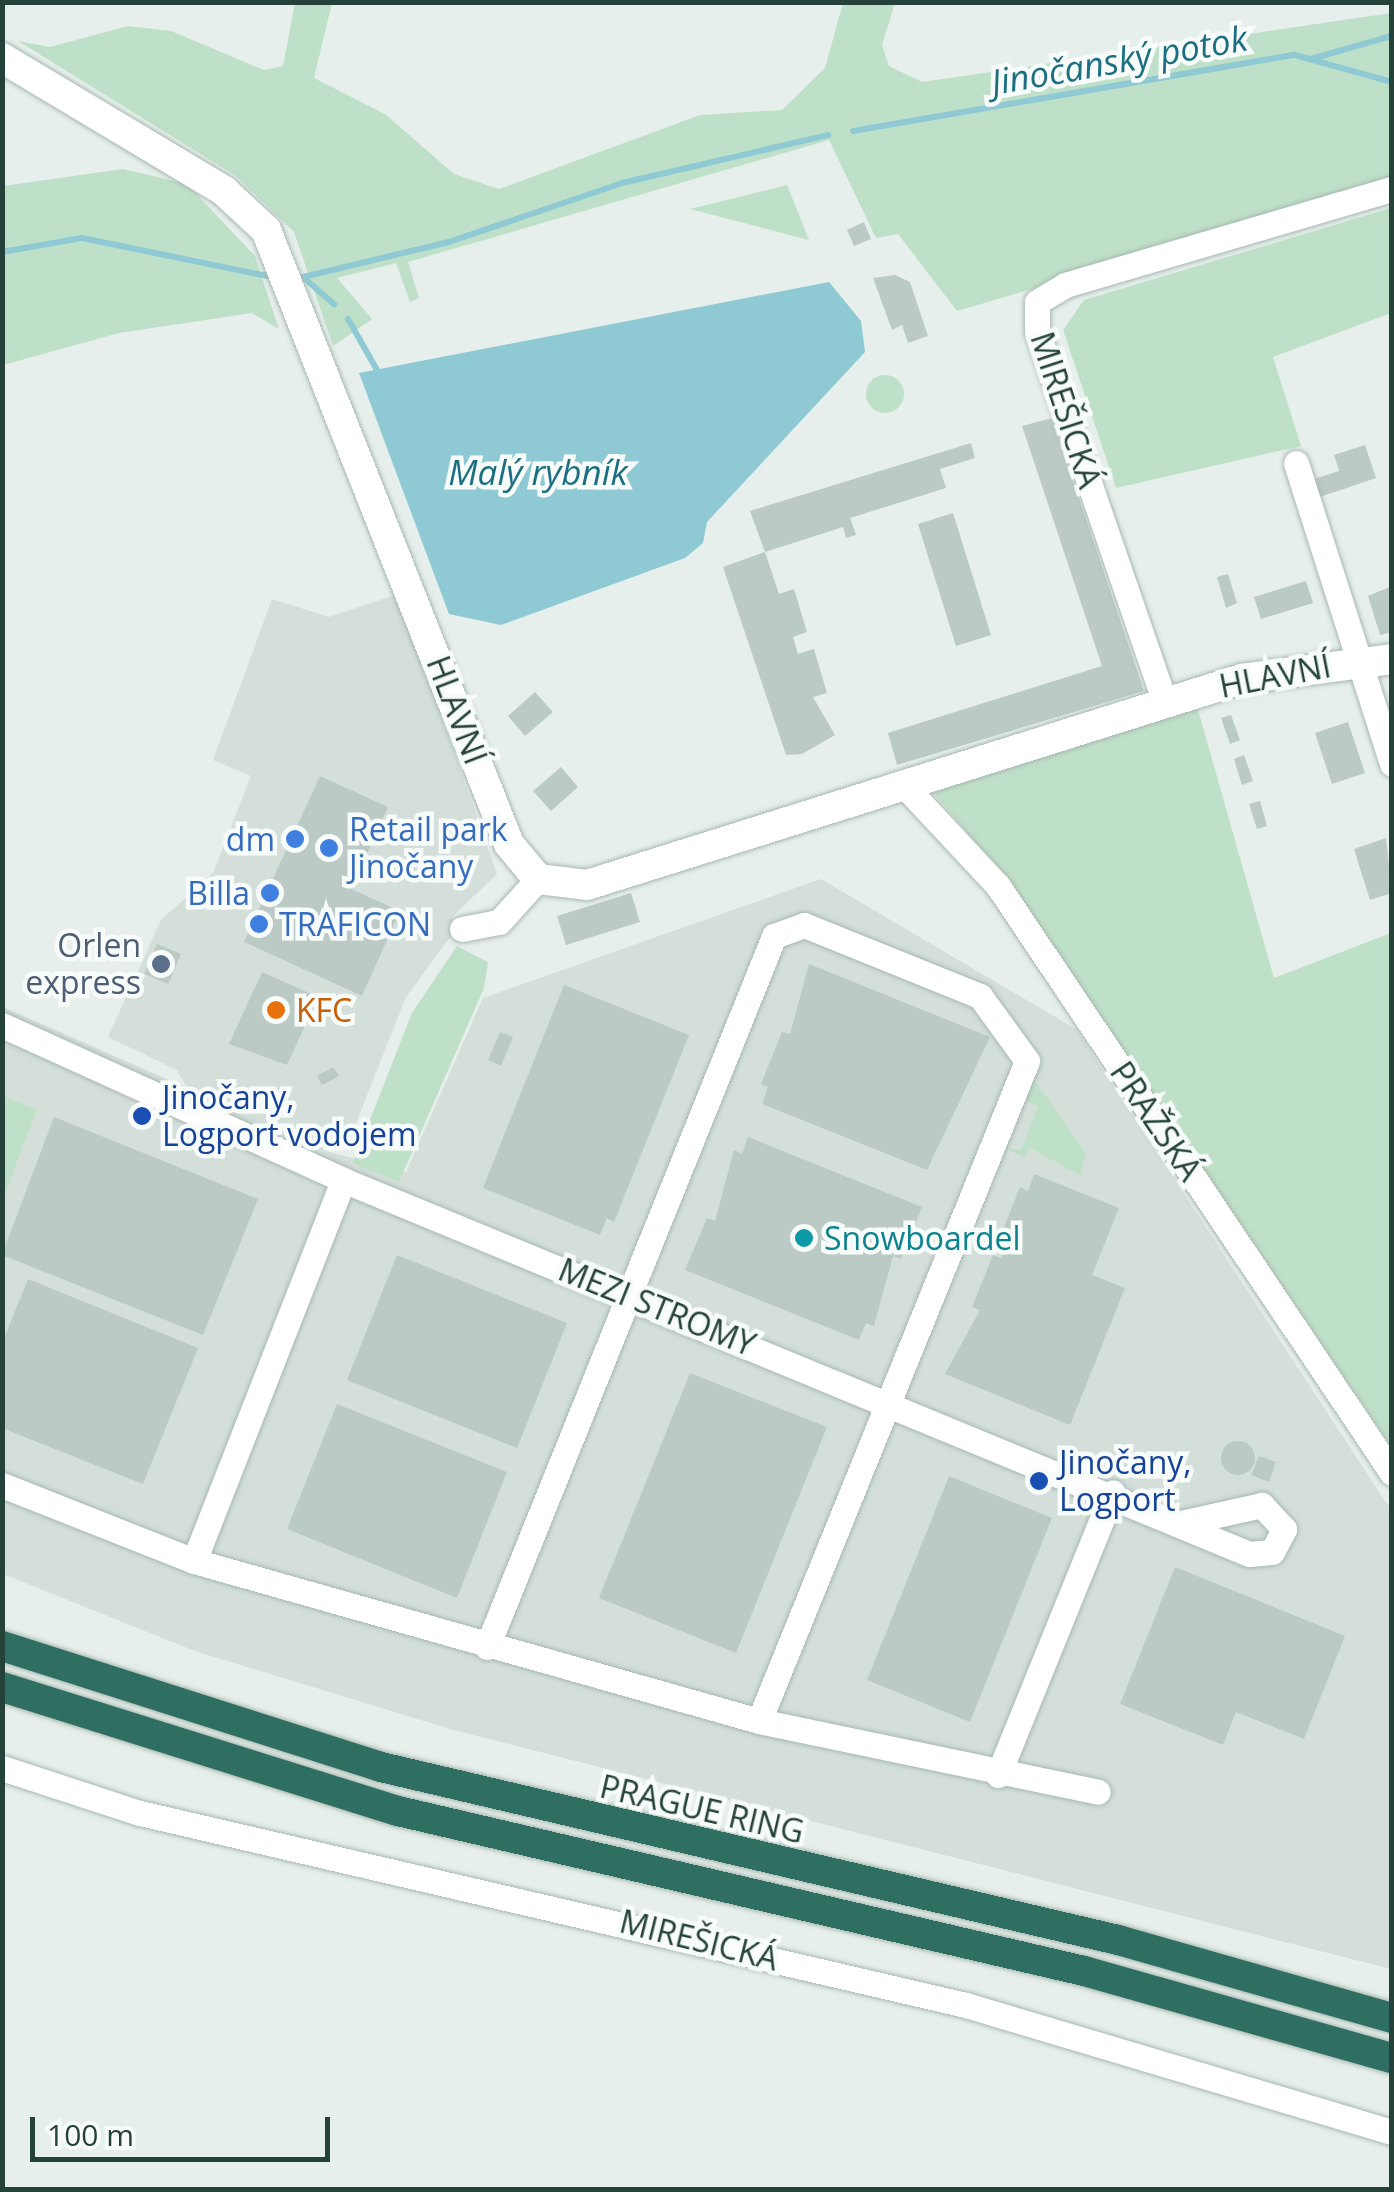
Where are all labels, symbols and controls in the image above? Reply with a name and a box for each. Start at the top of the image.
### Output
water label: Jinočanský potok [988,17,1250,103]
street label: MIREŠICKÁ [1023,327,1109,493]
water label: Malý rybník [448,451,628,493]
street label: HLAVNÍ [1216,646,1334,706]
street label: HLAVNÍ [419,651,495,769]
place label: Retail park Jinočany [349,811,508,886]
place label: dm [226,820,275,858]
marker: dm [284,828,306,850]
marker: Retail park Jinočany [318,837,340,859]
place label: Billa [187,874,250,912]
marker: Billa [259,882,281,904]
place label: TRAFICON [279,905,431,943]
marker: TRAFICON [248,913,270,935]
place label: Orlen express [25,927,141,1002]
marker: Orlen express [150,953,172,975]
place label: KFC [296,991,352,1029]
marker: KFC [265,999,287,1021]
street label: PRAŽSKÁ [1102,1054,1210,1188]
place label: Jinočany, Logport vodojem [162,1079,417,1154]
marker: Jinočany, Logport vodojem [131,1105,153,1127]
place label: Snowboardel [824,1219,1021,1257]
marker: Snowboardel [793,1227,815,1249]
street label: MEZI STROMY [553,1250,761,1364]
place label: Jinočany, Logport [1059,1444,1192,1519]
marker: Jinočany, Logport [1028,1470,1050,1492]
street label: PRAGUE RING [596,1767,808,1851]
street label: MIREŠICKÁ [616,1902,782,1978]
scale bar [35,2097,335,2159]
text: 100 m [47,2114,134,2155]

